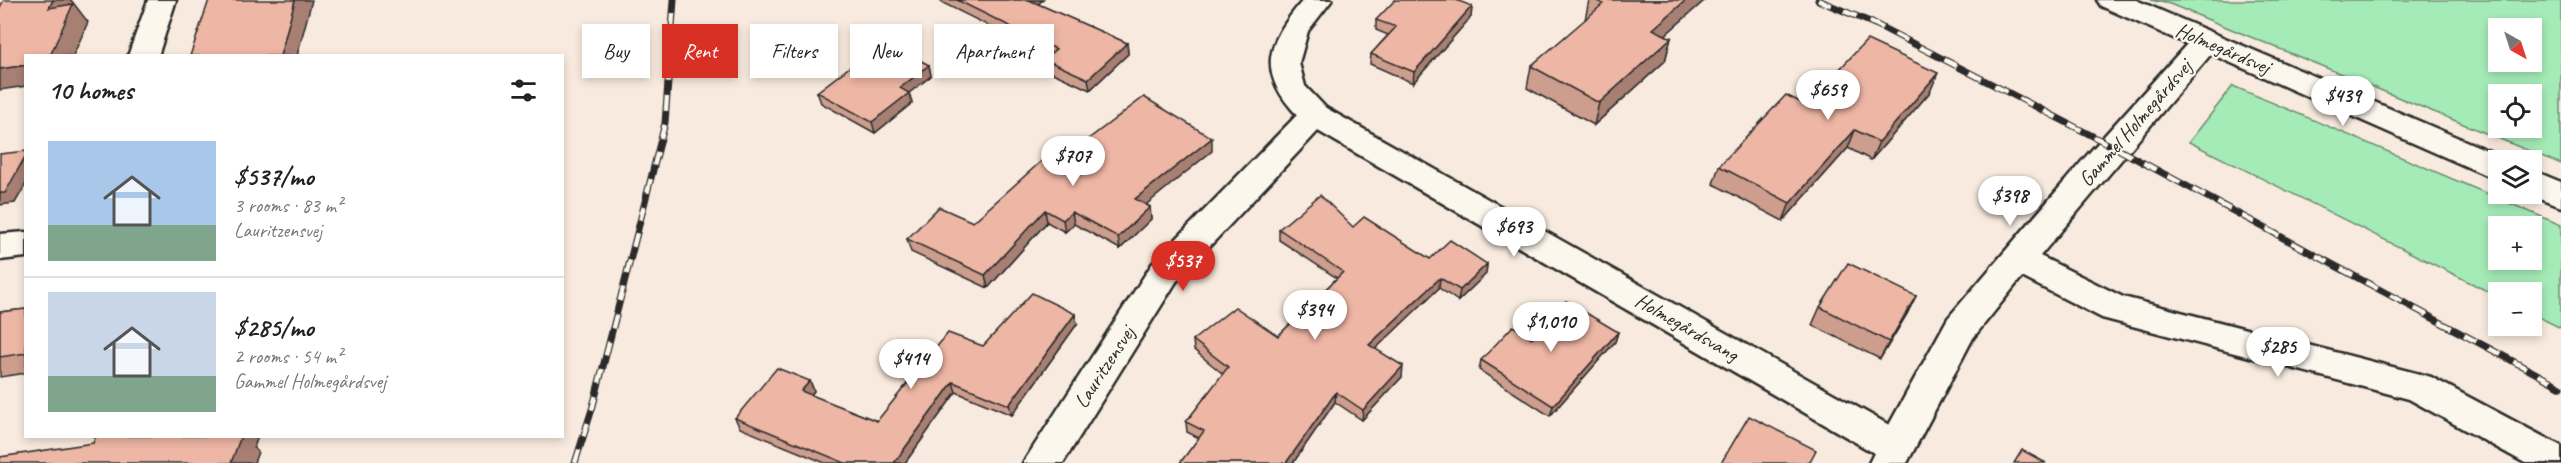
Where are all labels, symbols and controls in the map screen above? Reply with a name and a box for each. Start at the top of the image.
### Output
street label: Holmegårdsvej [2172,16,2277,81]
north arrow [2488,18,2542,72]
map controls [2488,18,2542,336]
chip: Buy [582,24,650,78]
chip: Rent [662,24,738,78]
chip: Filters [750,24,838,78]
chip: New [850,24,922,78]
chip: Apartment [934,24,1054,78]
street label: Gammel Holmegårdsvej [2073,52,2199,192]
pin: $659 [1792,70,1864,121]
text: 10 homes [48,74,133,107]
icon: filters [507,74,540,107]
pin: $439 [2307,76,2379,127]
text: $659 [1810,77,1846,102]
text: $439 [2325,83,2361,108]
button: locate [2488,84,2542,138]
pin: $707 [1037,136,1109,187]
text: $707 [1055,143,1091,168]
button: layers [2488,150,2542,204]
text: $537/mo [234,160,314,193]
icon: home [96,165,168,237]
pin: $398 [1974,176,2046,227]
text: $398 [1992,183,2028,208]
text: 3 rooms · 83 m² [234,193,342,218]
pin: $693 [1478,207,1550,258]
text: $693 [1496,214,1532,239]
button: + [2488,216,2542,270]
text: Lauritzensvej [234,218,322,243]
pin: $537 [1147,241,1219,292]
text: $537 [1165,248,1201,273]
button: − [2488,282,2542,336]
street label: Holmegårdsvang [1631,287,1745,368]
pin: $394 [1279,290,1351,341]
text: $394 [1297,297,1333,322]
pin: $1,010 [1502,302,1600,353]
text: $1,010 [1527,309,1575,334]
text: $285/mo [234,311,314,344]
icon: home [96,316,168,388]
street label: Lauritzensvej [1068,319,1142,413]
pin: $285 [2242,327,2314,378]
text: $285 [2260,334,2296,359]
pin: $414 [875,339,947,390]
text: 2 rooms · 54 m² [234,344,342,369]
text: $414 [893,346,929,371]
text: Gammel Holmegårdsvej [234,369,386,394]

